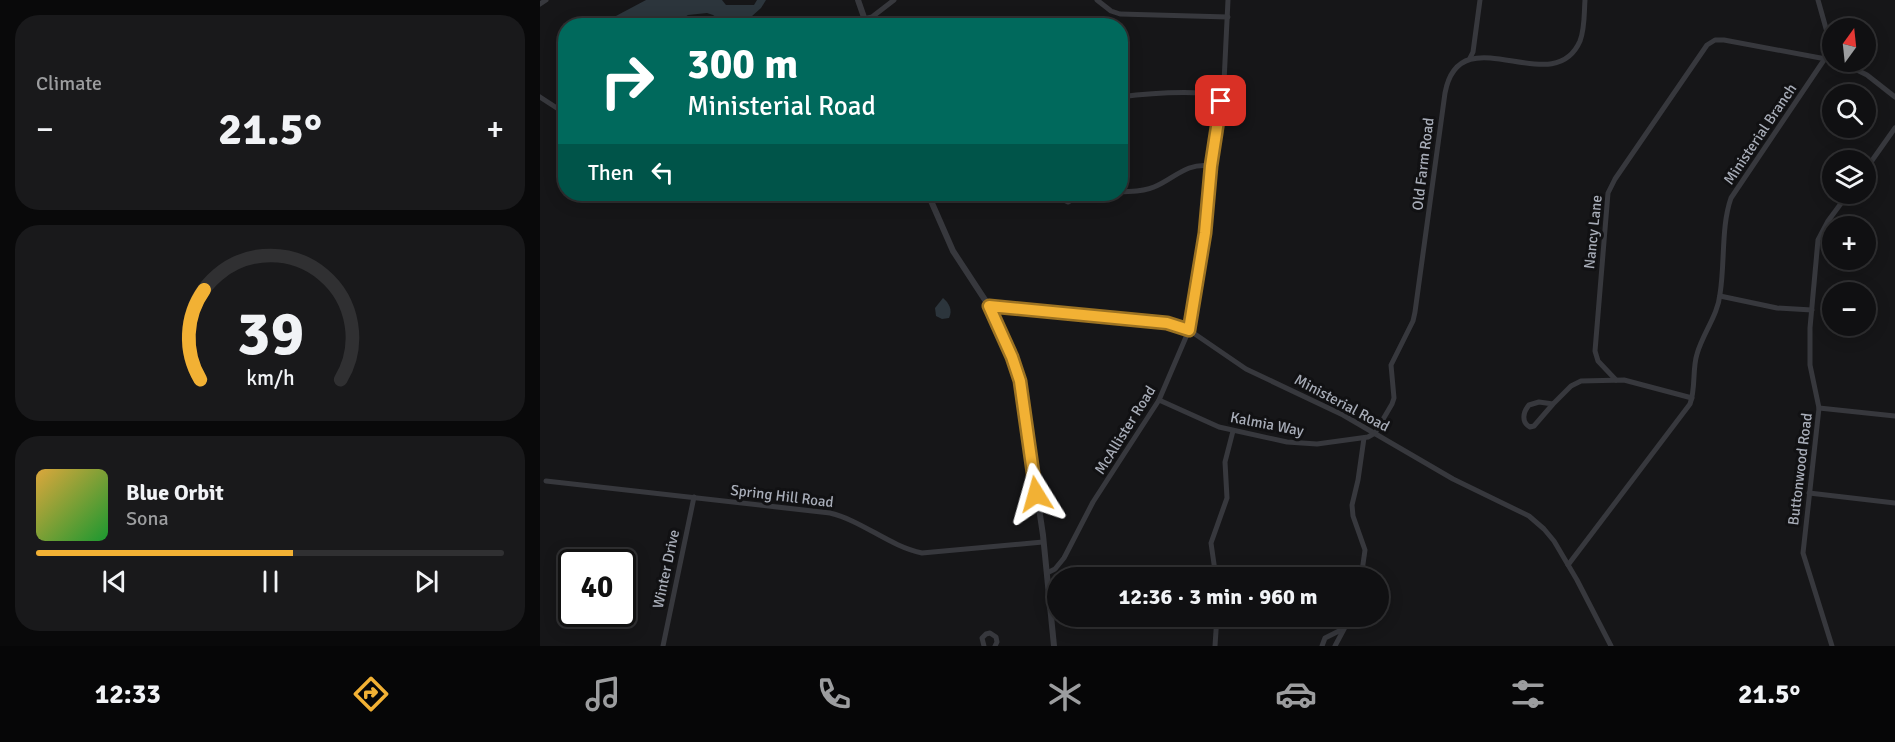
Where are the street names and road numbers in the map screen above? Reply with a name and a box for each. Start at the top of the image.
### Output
street label: Ministerial Branch [1720,80,1800,188]
street label: Old Farm Road [1408,117,1438,211]
street label: Nancy Lane [1580,194,1606,270]
street label: Ministerial Road [1291,370,1393,436]
street label: McAllister Road [1091,382,1159,478]
street label: Kalmia Way [1229,408,1305,440]
street label: Buttonwood Road [1784,412,1816,526]
street label: Spring Hill Road [729,481,835,511]
street label: Winter Drive [649,528,683,610]

